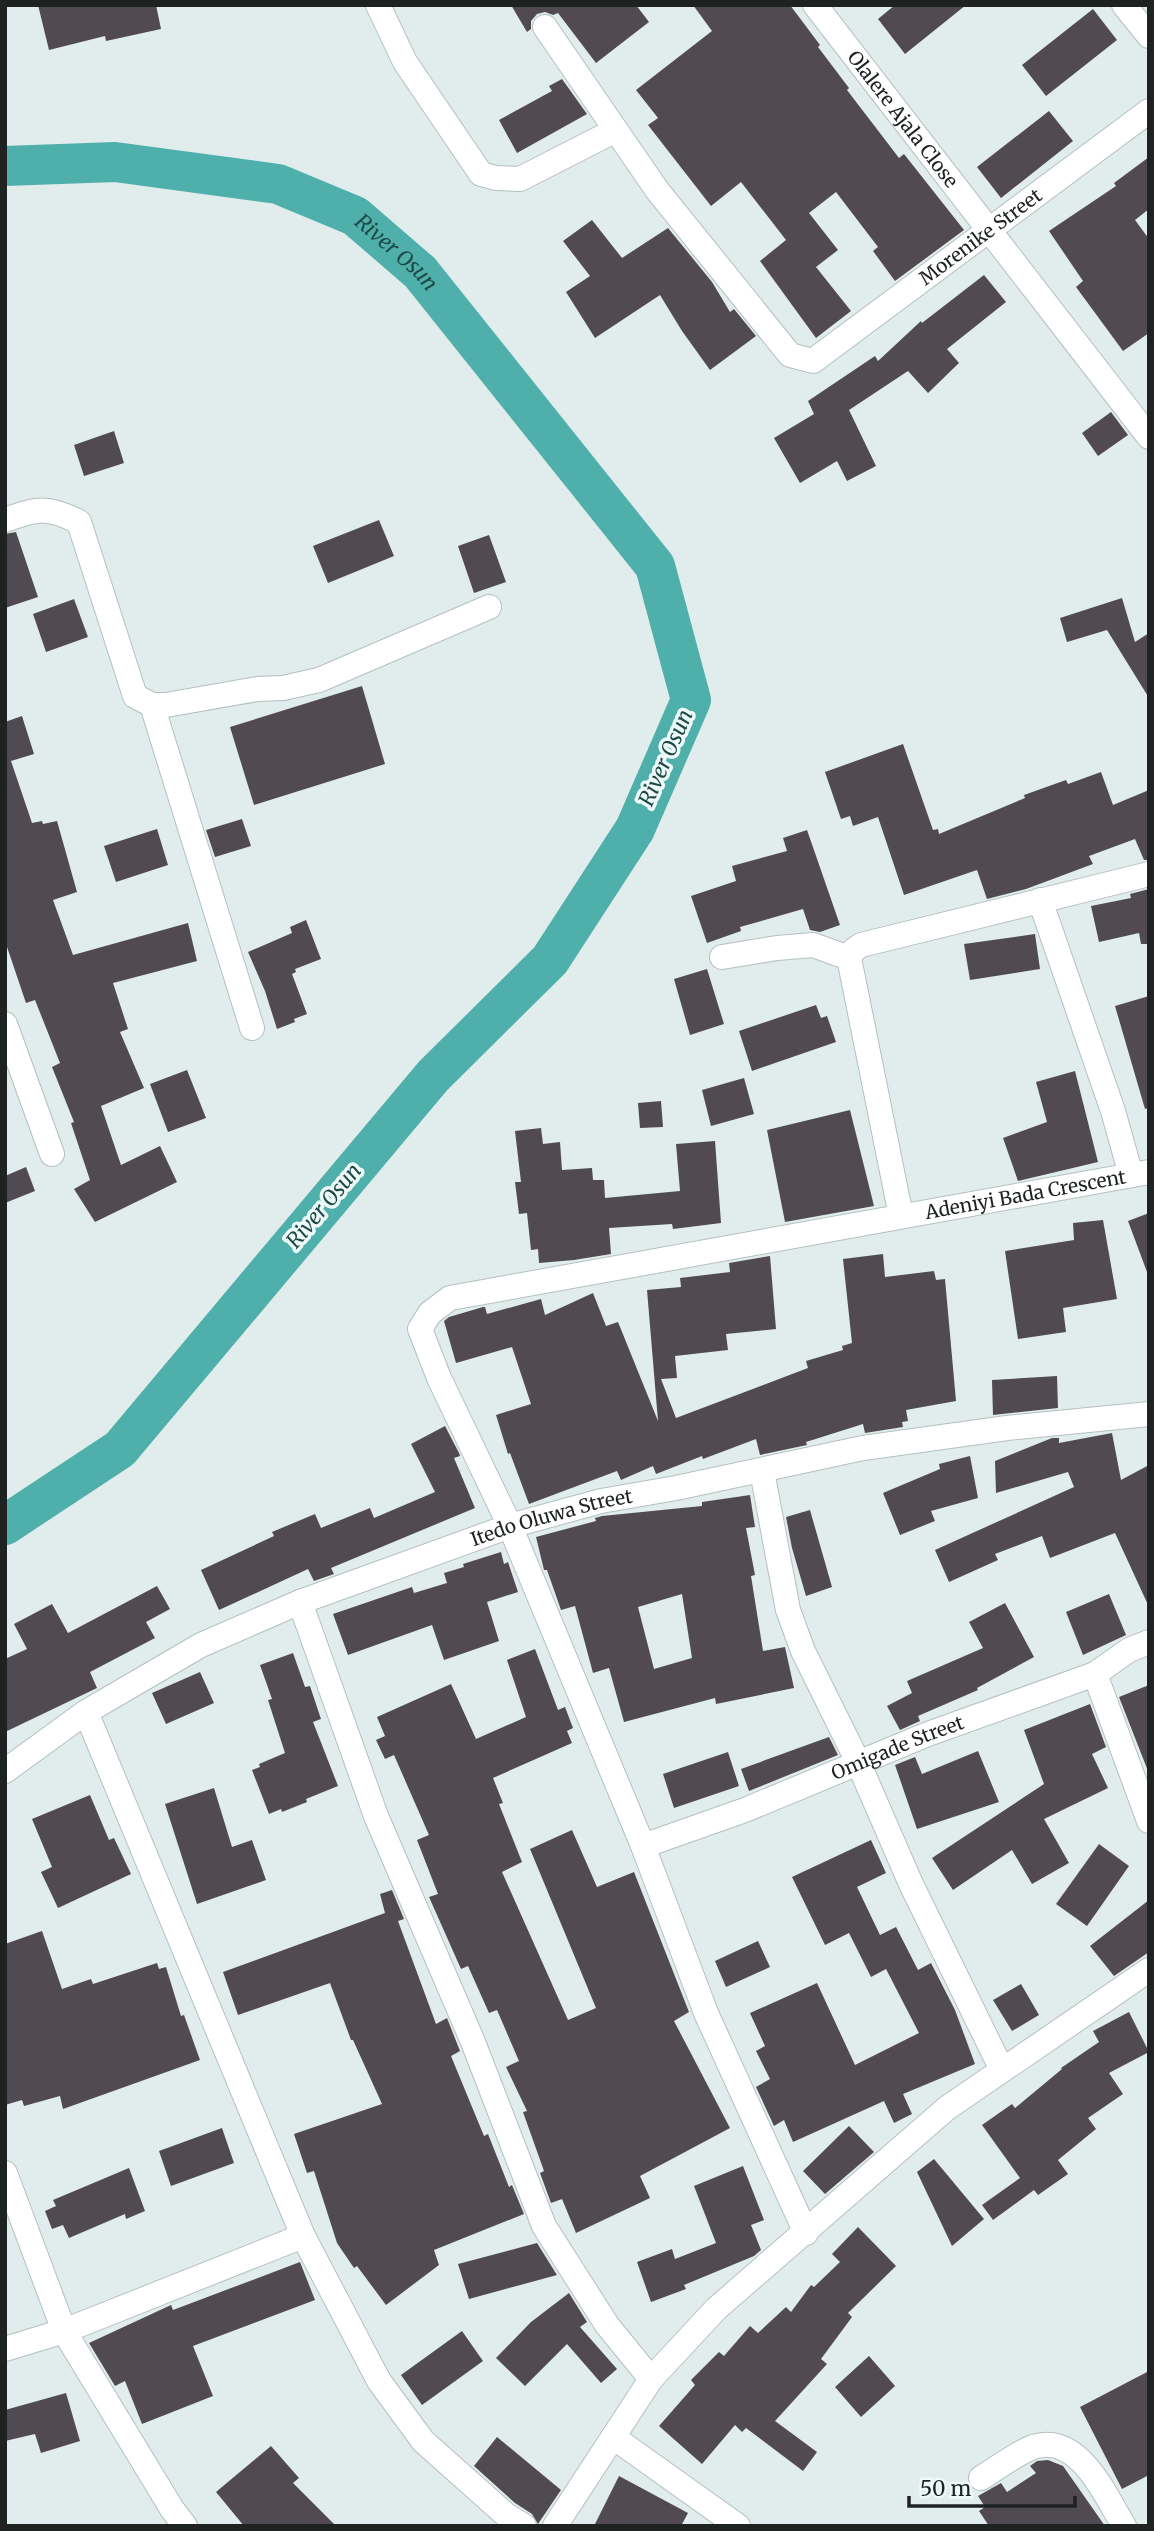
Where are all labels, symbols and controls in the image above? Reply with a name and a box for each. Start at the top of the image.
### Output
street label: Olalere Ajala Close [843,46,964,192]
street label: Morenike Street [914,183,1047,290]
water label: River Osun [349,208,444,296]
water label: River Osun [632,705,699,810]
water label: River Osun [280,1158,367,1254]
street label: Adeniyi Bada Crescent [922,1164,1128,1224]
street label: Itedo Oluwa Street [467,1484,635,1551]
street label: Omigade Street [828,1710,968,1785]
scale bar [909,2464,1075,2508]
text: 50 m [920,2475,971,2502]

